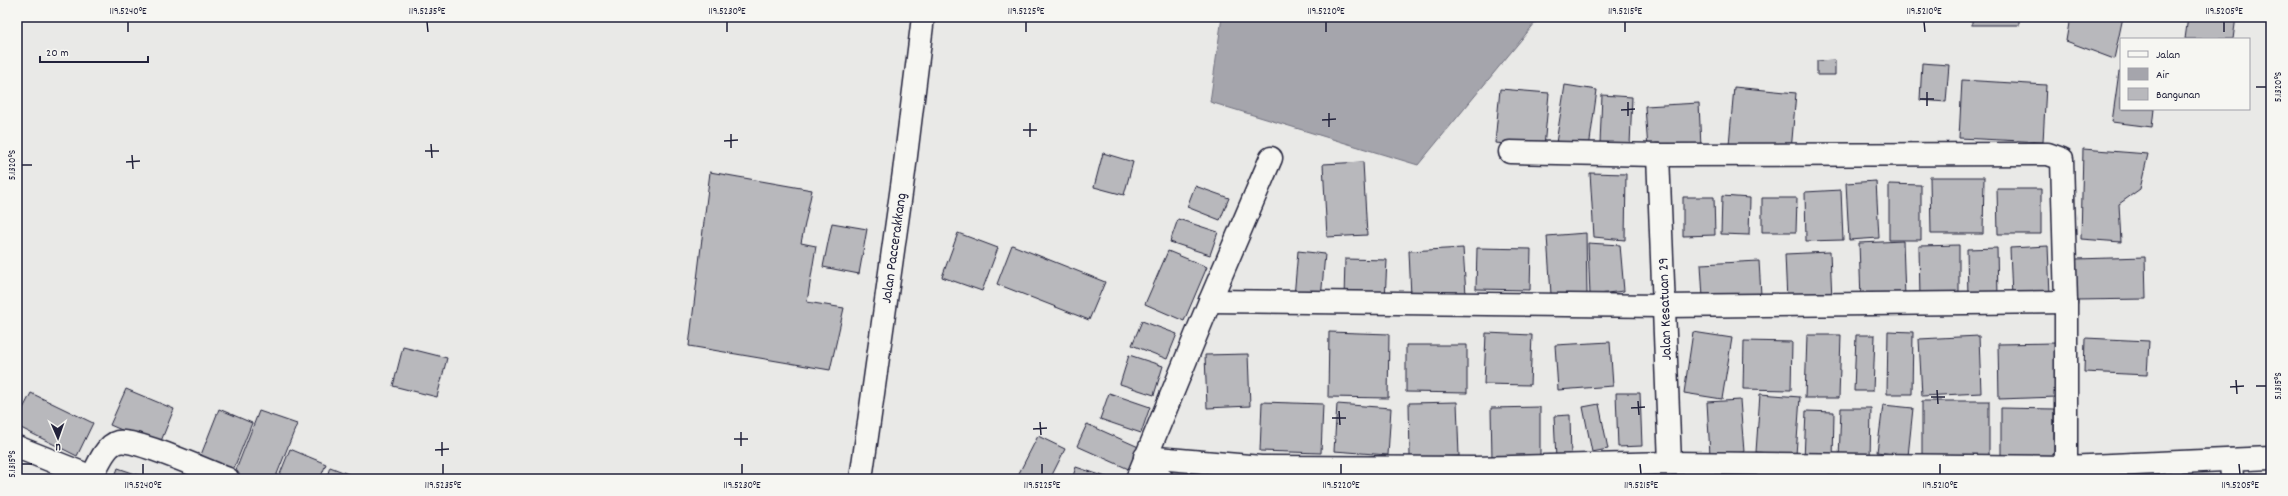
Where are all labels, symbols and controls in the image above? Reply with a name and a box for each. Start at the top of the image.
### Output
text: 119.5240°E [110,5,147,19]
text: 119.5235°E [409,5,446,19]
text: 119.5230°E [708,5,746,19]
text: 119.5225°E [1008,5,1045,19]
text: 119.5220°E [1307,5,1345,19]
text: 119.5215°E [1608,5,1643,19]
text: 119.5210°E [1906,5,1942,19]
text: 119.5205°E [2205,5,2243,19]
scale bar [40,38,148,64]
legend [2120,38,2250,110]
text: 20 m [46,45,69,62]
text: Jalan [2156,47,2180,64]
text: Air [2156,67,2170,84]
text: 5.1320°S [2272,72,2286,102]
text: Bangunan [2156,87,2200,104]
text: 5.1320°S [6,150,20,180]
street label: Jalan Paccerakkang [876,192,914,305]
street label: Jalan Kesatuan 29 [1653,257,1679,361]
text: 5.1315°S [2272,372,2286,400]
north arrow [38,418,78,458]
text: U [55,438,61,454]
text: 5.1315°S [6,450,20,478]
text: 119.5240°E [125,479,162,493]
text: 119.5235°E [425,479,462,493]
text: 119.5230°E [723,479,761,493]
text: 119.5225°E [1024,479,1061,493]
text: 119.5220°E [1322,479,1360,493]
text: 119.5215°E [1624,479,1659,493]
text: 119.5210°E [1922,479,1958,493]
text: 119.5205°E [2221,479,2259,493]

